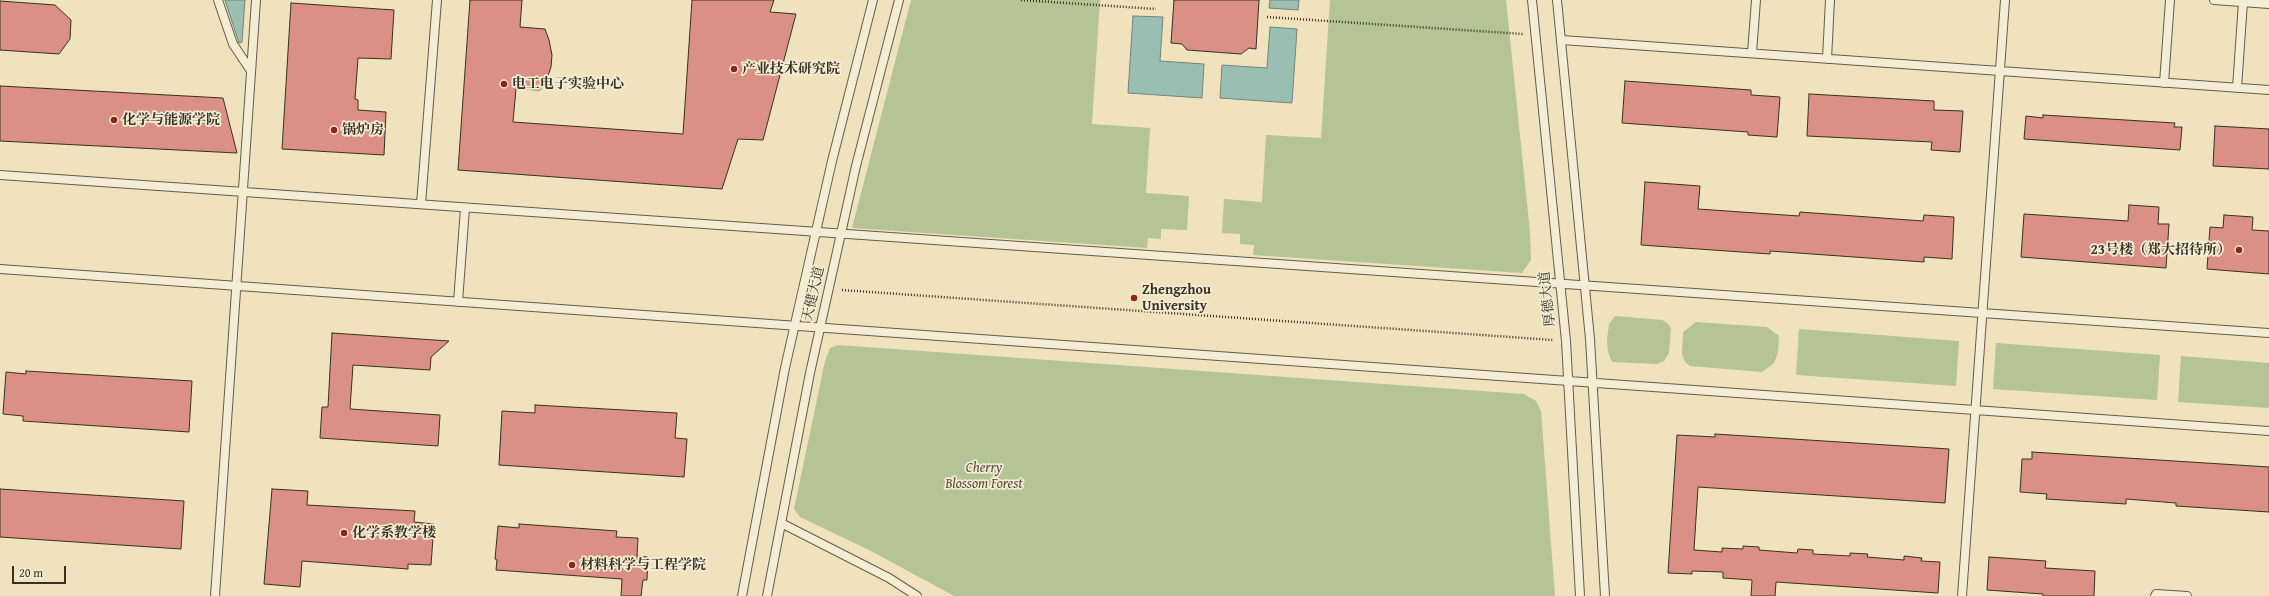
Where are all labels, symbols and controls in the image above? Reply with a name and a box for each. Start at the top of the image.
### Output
place label: 产业技术研究院 [742,61,840,77]
marker: 产业技术研究院 [729,64,739,74]
place label: 电工电子实验中心 [512,76,624,92]
marker: 电工电子实验中心 [499,79,509,89]
place label: 化学与能源学院 [122,112,220,128]
marker: 化学与能源学院 [109,115,119,125]
place label: 锅炉房 [342,122,384,138]
marker: 锅炉房 [329,125,339,135]
place label: 23号楼（郑大招待所） [2090,242,2231,258]
marker: 23号楼（郑大招待所） [2234,245,2244,255]
street label: 天健大道 [800,265,828,323]
street label: 厚德大道 [1537,270,1559,328]
place label: Zhengzhou University [1142,282,1211,314]
marker: Zhengzhou University [1129,293,1139,303]
park label: Cherry Blossom Forest [945,460,1023,492]
place label: 化学系教学楼 [352,525,436,541]
marker: 化学系教学楼 [339,528,349,538]
place label: 材料科学与工程学院 [580,557,706,573]
scale bar [14,558,68,584]
marker: 材料科学与工程学院 [567,560,577,570]
text: 20 m [19,564,43,581]

